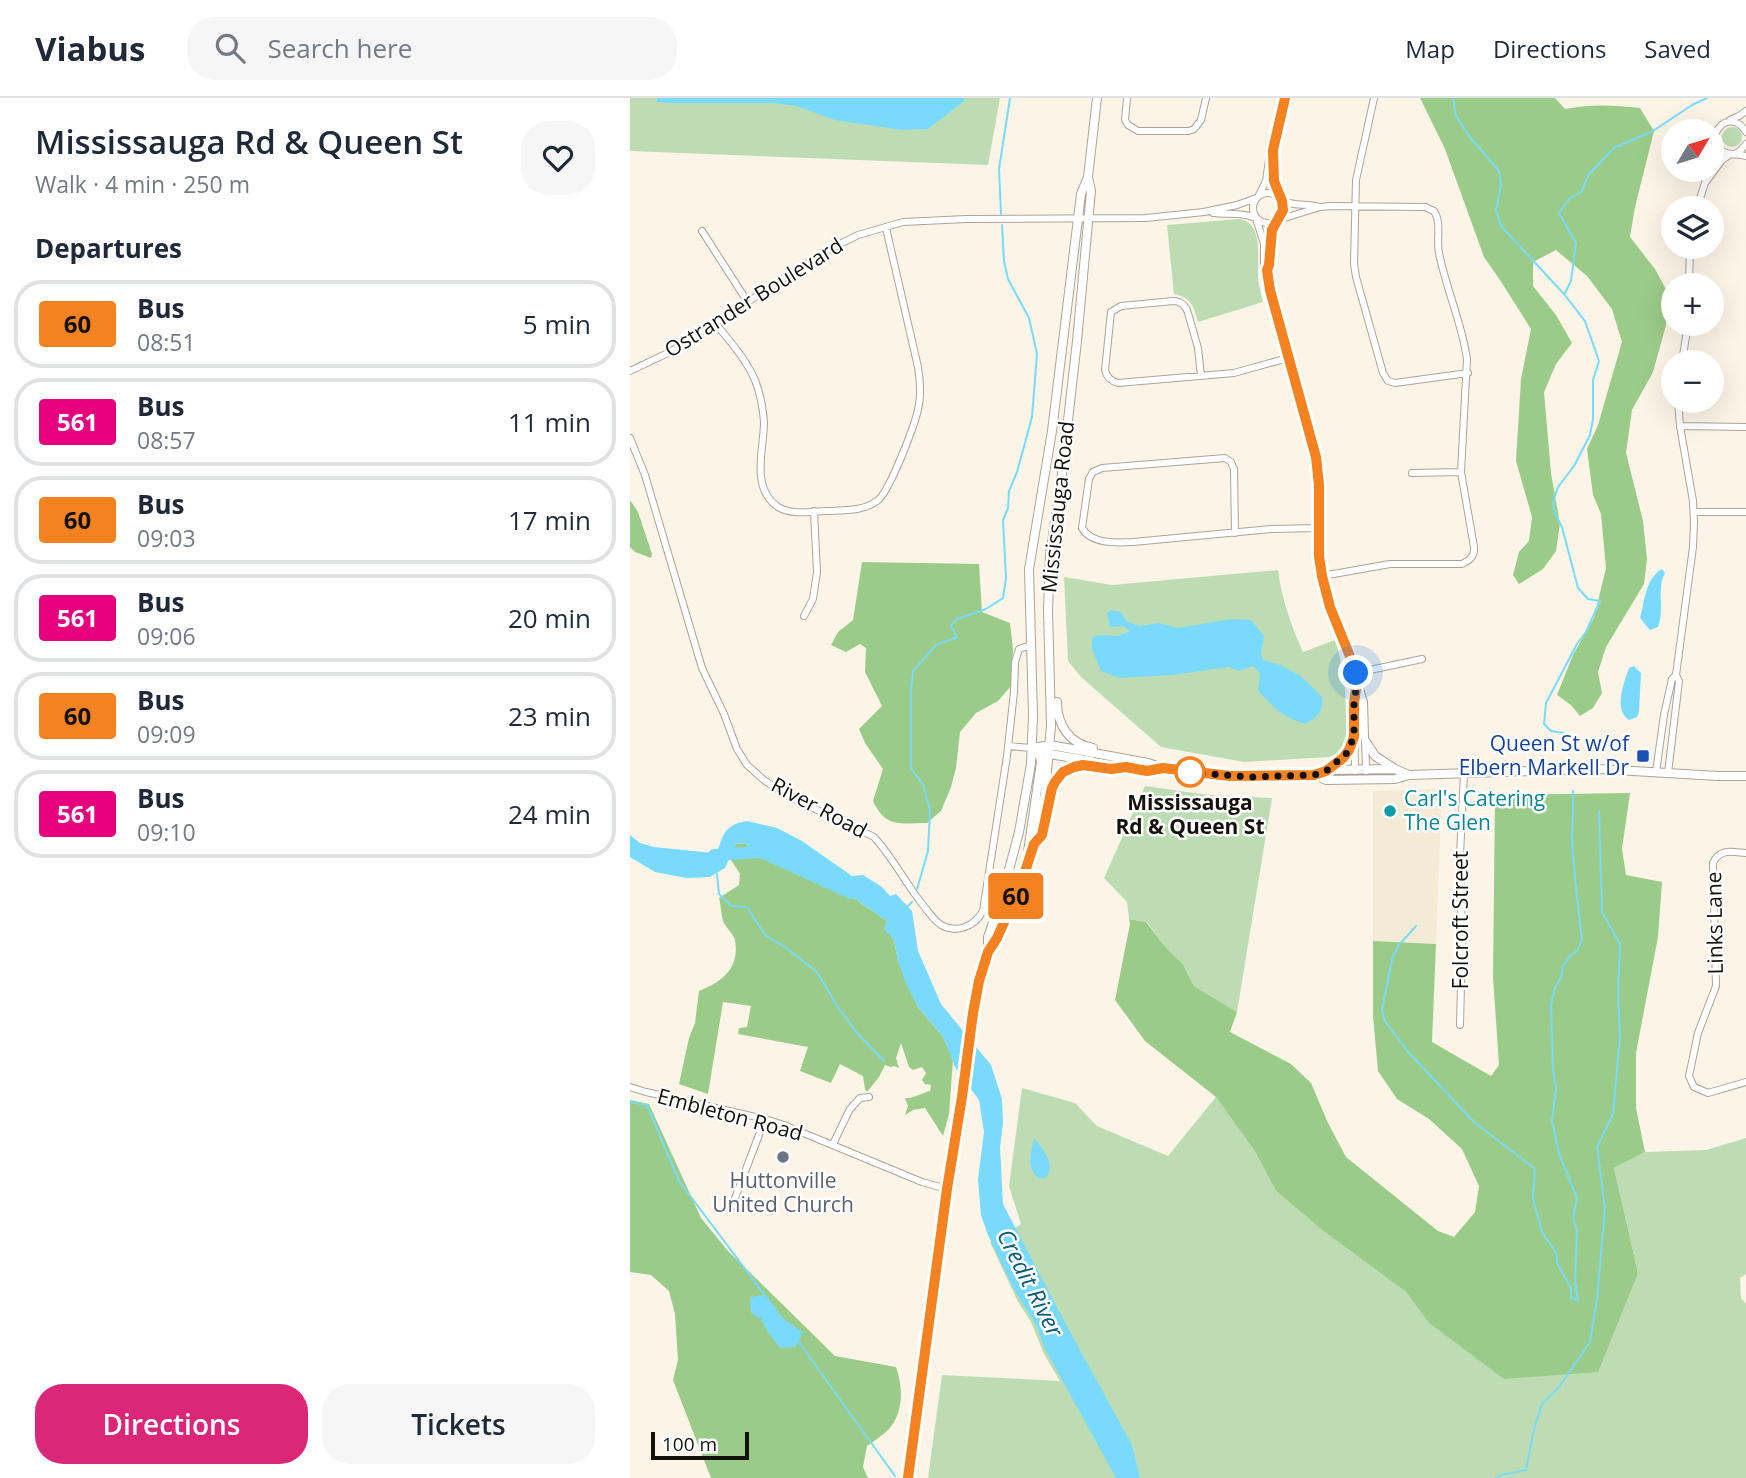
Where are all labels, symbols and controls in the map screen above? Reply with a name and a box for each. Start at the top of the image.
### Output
search box [187,17,677,80]
text: Viabus [35,26,145,71]
icon: search [211,29,249,67]
text: Search here [267,30,412,66]
text: Map [1405,32,1455,65]
text: Directions [1493,32,1606,65]
text: Saved [1644,32,1711,65]
text: Mississauga Rd & Queen St [35,119,463,164]
north arrow [1661,119,1724,182]
map controls [1661,119,1724,413]
button: heart [521,121,595,195]
text: Walk · 4 min · 250 m [35,168,250,200]
button: layers [1661,196,1724,259]
text: Departures [35,230,182,266]
street label: Ostrander Boulevard [659,231,848,363]
button: + [1661,273,1724,336]
text: Bus [137,290,184,326]
text: 5 min [523,306,591,342]
text: 60 [64,307,91,340]
text: 08:51 [137,326,196,358]
button: − [1661,350,1724,413]
text: Bus [137,388,184,424]
text: 11 min [508,404,591,440]
text: 561 [57,405,98,438]
street label: Mississauga Road [1034,420,1080,594]
text: 08:57 [137,424,196,456]
text: Bus [137,486,184,522]
text: 17 min [508,502,591,538]
text: 60 [64,503,91,536]
text: 09:03 [137,522,196,554]
text: Bus [137,584,184,620]
text: 20 min [508,600,591,636]
text: 561 [57,601,98,634]
text: 09:06 [137,620,196,652]
your location [1338,655,1373,690]
text: Bus [137,682,184,718]
text: 23 min [508,698,591,734]
text: 60 [64,699,91,732]
text: 09:09 [137,718,196,750]
place label: Queen St w/of Elbern Markell Dr [1459,729,1631,781]
marker: Queen St w/of Elbern Markell Dr [1635,748,1651,764]
marker: Mississauga Rd & Queen St [1175,757,1205,787]
street label: River Road [767,770,872,844]
text: Bus [137,780,184,816]
place label: Carl's Catering The Glen [1404,784,1545,836]
place label: Mississauga Rd & Queen St [1115,788,1265,840]
text: 24 min [508,796,591,832]
text: 561 [57,797,98,830]
marker: Carl's Catering The Glen [1382,803,1398,819]
text: 09:10 [137,816,196,848]
street label: Folcroft Street [1446,851,1474,989]
street label: Links Lane [1699,871,1729,975]
line badge: 60 [984,873,1048,919]
text: 60 [1002,879,1030,912]
street label: Embleton Road [654,1081,806,1147]
marker: Huttonville United Church [775,1149,791,1165]
place label: Huttonville United Church [712,1166,854,1218]
water label: Credit River [990,1223,1072,1343]
button: Directions [35,1384,308,1464]
button: Tickets [322,1384,595,1464]
scale bar [651,1429,749,1461]
text: 100 m [662,1431,717,1457]

